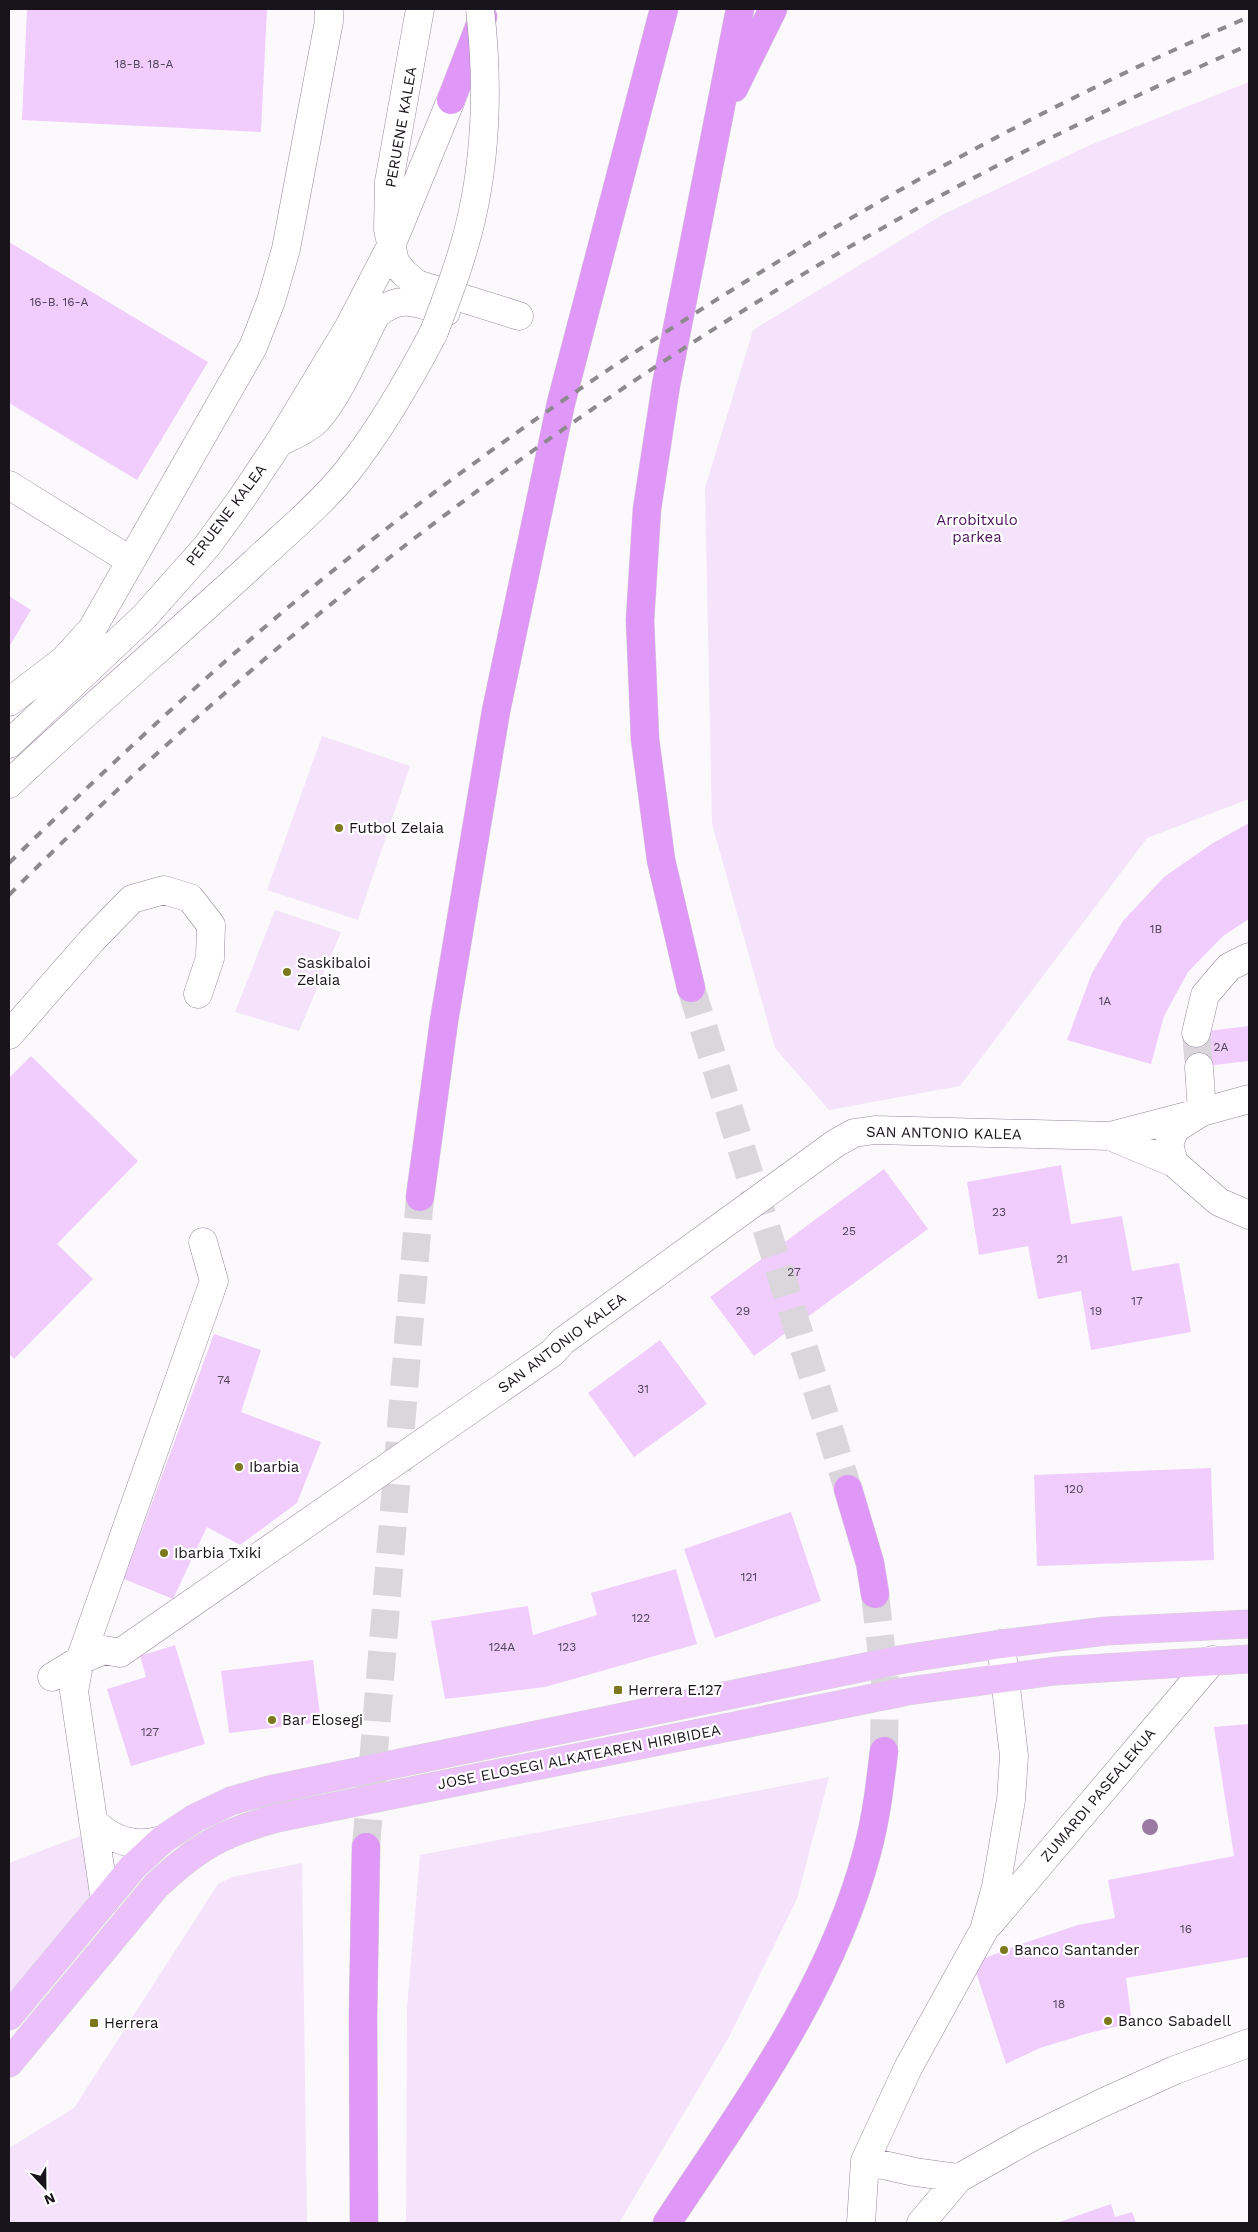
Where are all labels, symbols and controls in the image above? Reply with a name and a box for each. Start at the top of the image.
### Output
house number: 18-B. 18-A [115,57,174,71]
street label: PERUENE KALEA [381,65,421,189]
house number: 16-B. 16-A [30,295,88,309]
street label: PERUENE KALEA [182,460,270,569]
park label: Arrobitxulo parkea [936,511,1018,546]
place label: Futbol Zelaia [349,819,444,837]
marker: Futbol Zelaia [333,822,345,834]
house number: 1B [1150,922,1162,936]
place label: Saskibaloi Zelaia [297,954,371,989]
marker: Saskibaloi Zelaia [281,966,293,978]
house number: 1A [1099,994,1111,1008]
house number: 2A [1214,1040,1229,1054]
street label: SAN ANTONIO KALEA [866,1123,1022,1143]
house number: 23 [992,1205,1006,1219]
house number: 25 [842,1224,856,1238]
house number: 21 [1056,1252,1068,1266]
house number: 27 [787,1265,801,1279]
street label: SAN ANTONIO KALEA [494,1289,630,1397]
house number: 17 [1131,1294,1143,1308]
house number: 29 [736,1304,750,1318]
house number: 19 [1090,1304,1102,1318]
house number: 74 [217,1373,231,1387]
house number: 31 [637,1382,649,1396]
place label: Ibarbia [249,1458,300,1476]
marker: Ibarbia [233,1461,245,1473]
house number: 120 [1064,1482,1084,1496]
place label: Ibarbia Txiki [174,1544,261,1562]
marker: Ibarbia Txiki [158,1547,170,1559]
house number: 121 [741,1570,757,1584]
house number: 122 [632,1611,650,1625]
house number: 124A [489,1640,515,1654]
house number: 123 [558,1640,576,1654]
place label: Herrera E.127 [628,1681,722,1699]
marker: Herrera E.127 [612,1684,624,1696]
place label: Bar Elosegi [282,1711,363,1729]
marker: Bar Elosegi [266,1714,278,1726]
street label: JOSE ELOSEGI ALKATEAREN HIRIBIDEA [436,1721,722,1793]
street label: ZUMARDI PASEALEKUA [1037,1724,1159,1866]
house number: 127 [141,1725,159,1739]
house number: 16 [1180,1922,1192,1936]
place label: Banco Santander [1014,1941,1139,1959]
marker: Banco Santander [998,1944,1010,1956]
house number: 18 [1053,1997,1065,2011]
place label: Banco Sabadell [1118,2012,1232,2030]
place label: Herrera [104,2014,159,2032]
marker: Banco Sabadell [1102,2015,1114,2027]
marker: Herrera [88,2017,100,2029]
north arrow [20,2162,70,2212]
text: N [42,2190,58,2208]

